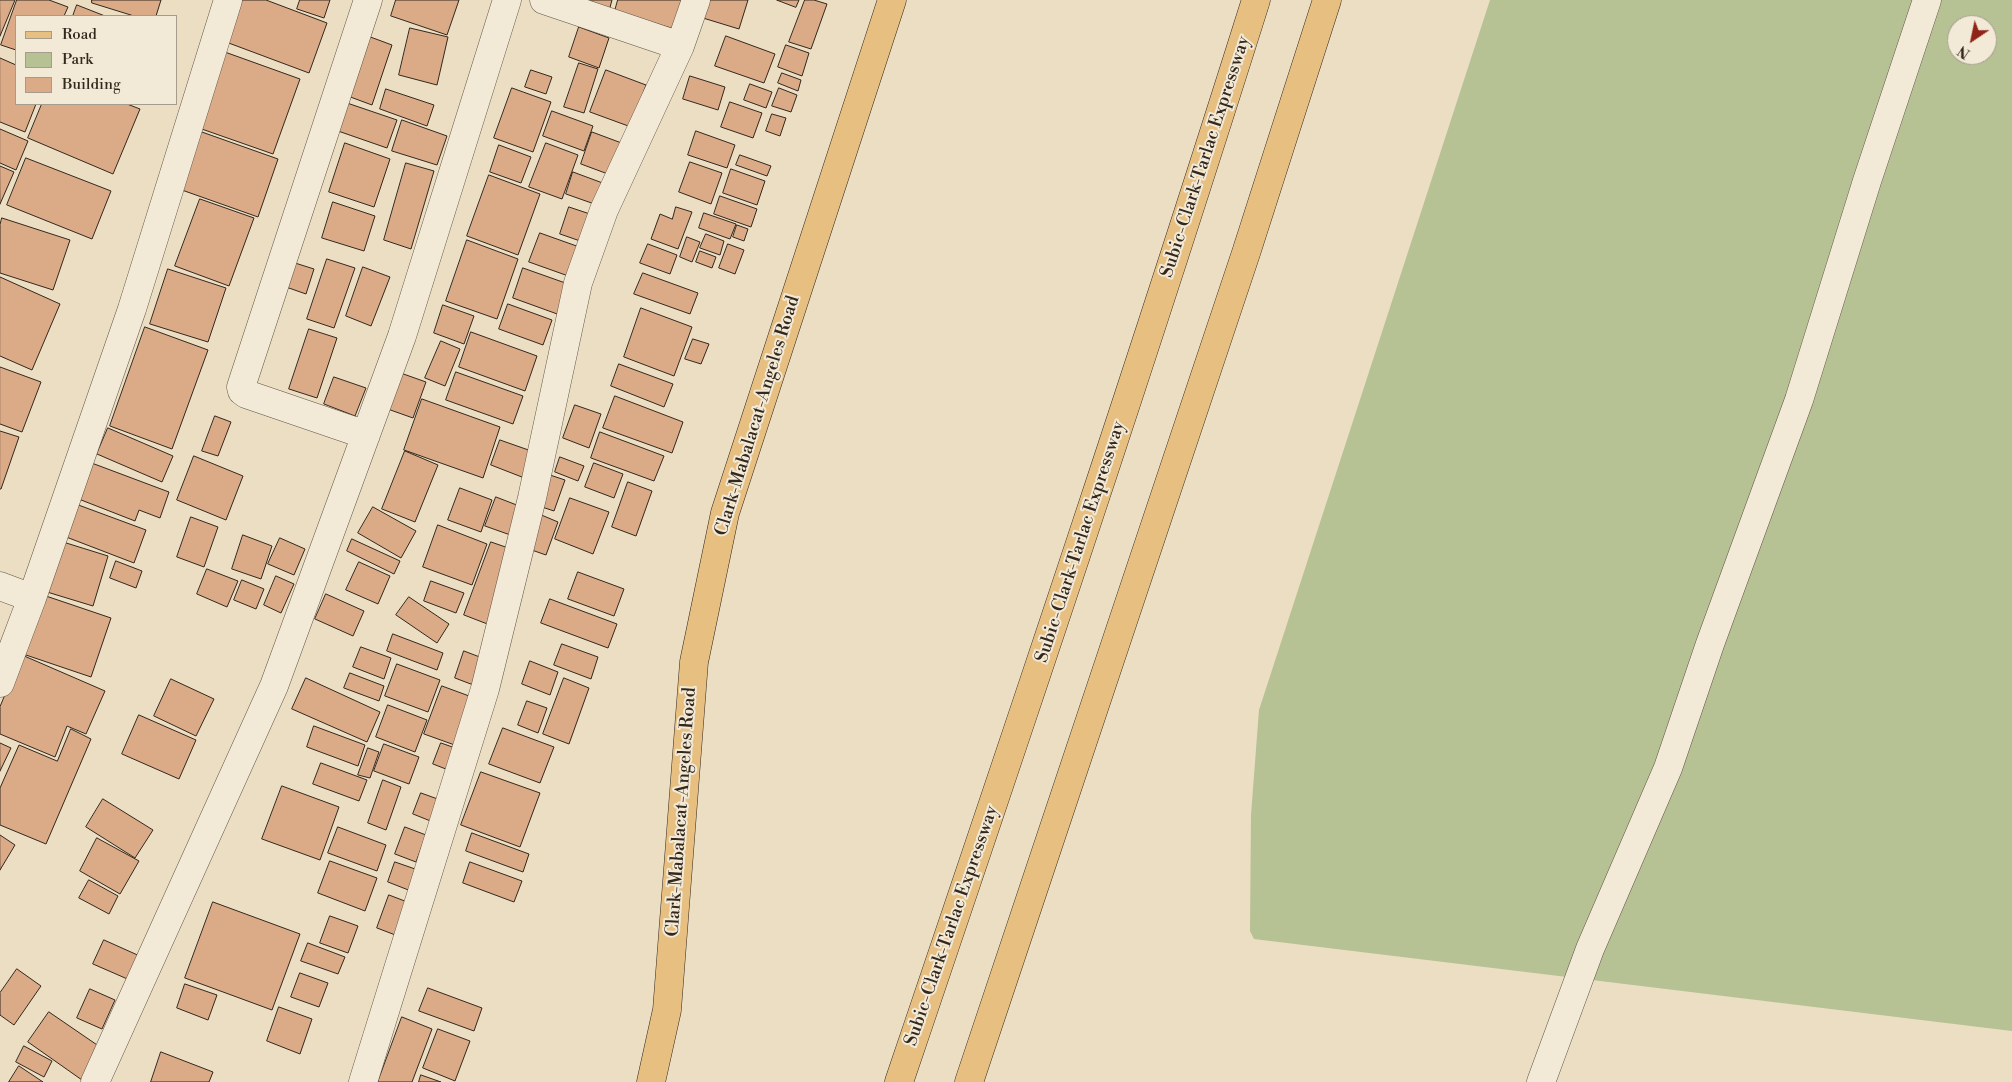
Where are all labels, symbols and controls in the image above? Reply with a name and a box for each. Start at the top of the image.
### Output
legend [15,15,178,105]
north arrow [1947,15,1997,65]
text: Road [62,25,97,44]
street label: Subic-Clark-Tarlac Expressway [1157,33,1255,281]
text: N [1955,41,1974,62]
text: Park [62,50,93,69]
text: Building [62,75,121,94]
street label: Clark-Mabalacat-Angeles Road [711,293,805,539]
street label: Subic-Clark-Tarlac Expressway [1032,418,1130,666]
street label: Clark-Mabalacat-Angeles Road [663,687,701,937]
street label: Subic-Clark-Tarlac Expressway [901,803,1003,1049]

